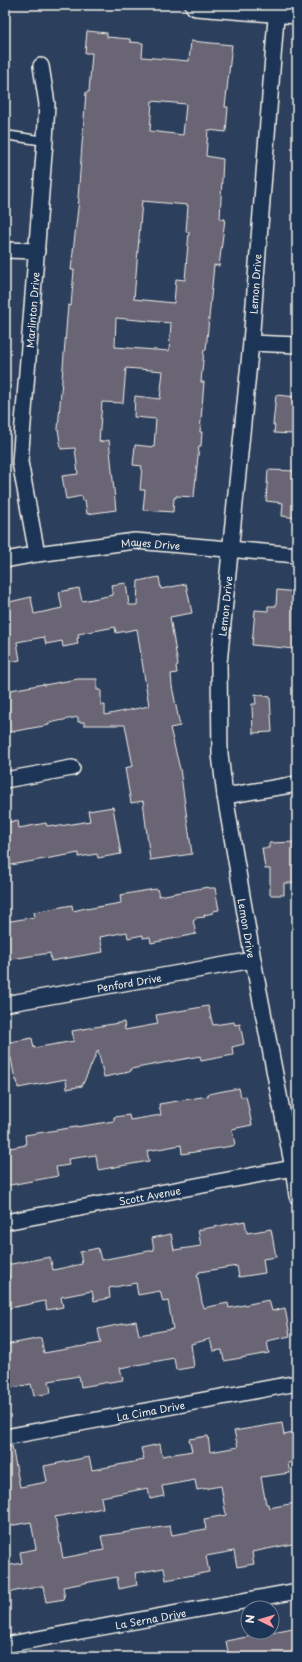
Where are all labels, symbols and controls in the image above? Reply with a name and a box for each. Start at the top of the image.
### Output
street label: Lemon Drive [245,253,265,315]
street label: Marlinton Drive [21,271,42,349]
street label: Mayes Drive [120,533,181,552]
street label: Lemon Drive [214,575,236,637]
street label: Lemon Drive [235,897,260,959]
street label: Penford Drive [95,969,163,995]
street label: Scott Avenue [117,1182,182,1208]
street label: La Cima Drive [115,1396,186,1424]
north arrow [240,1600,280,1640]
street label: La Serna Drive [114,1604,187,1632]
text: N [241,1614,258,1624]

